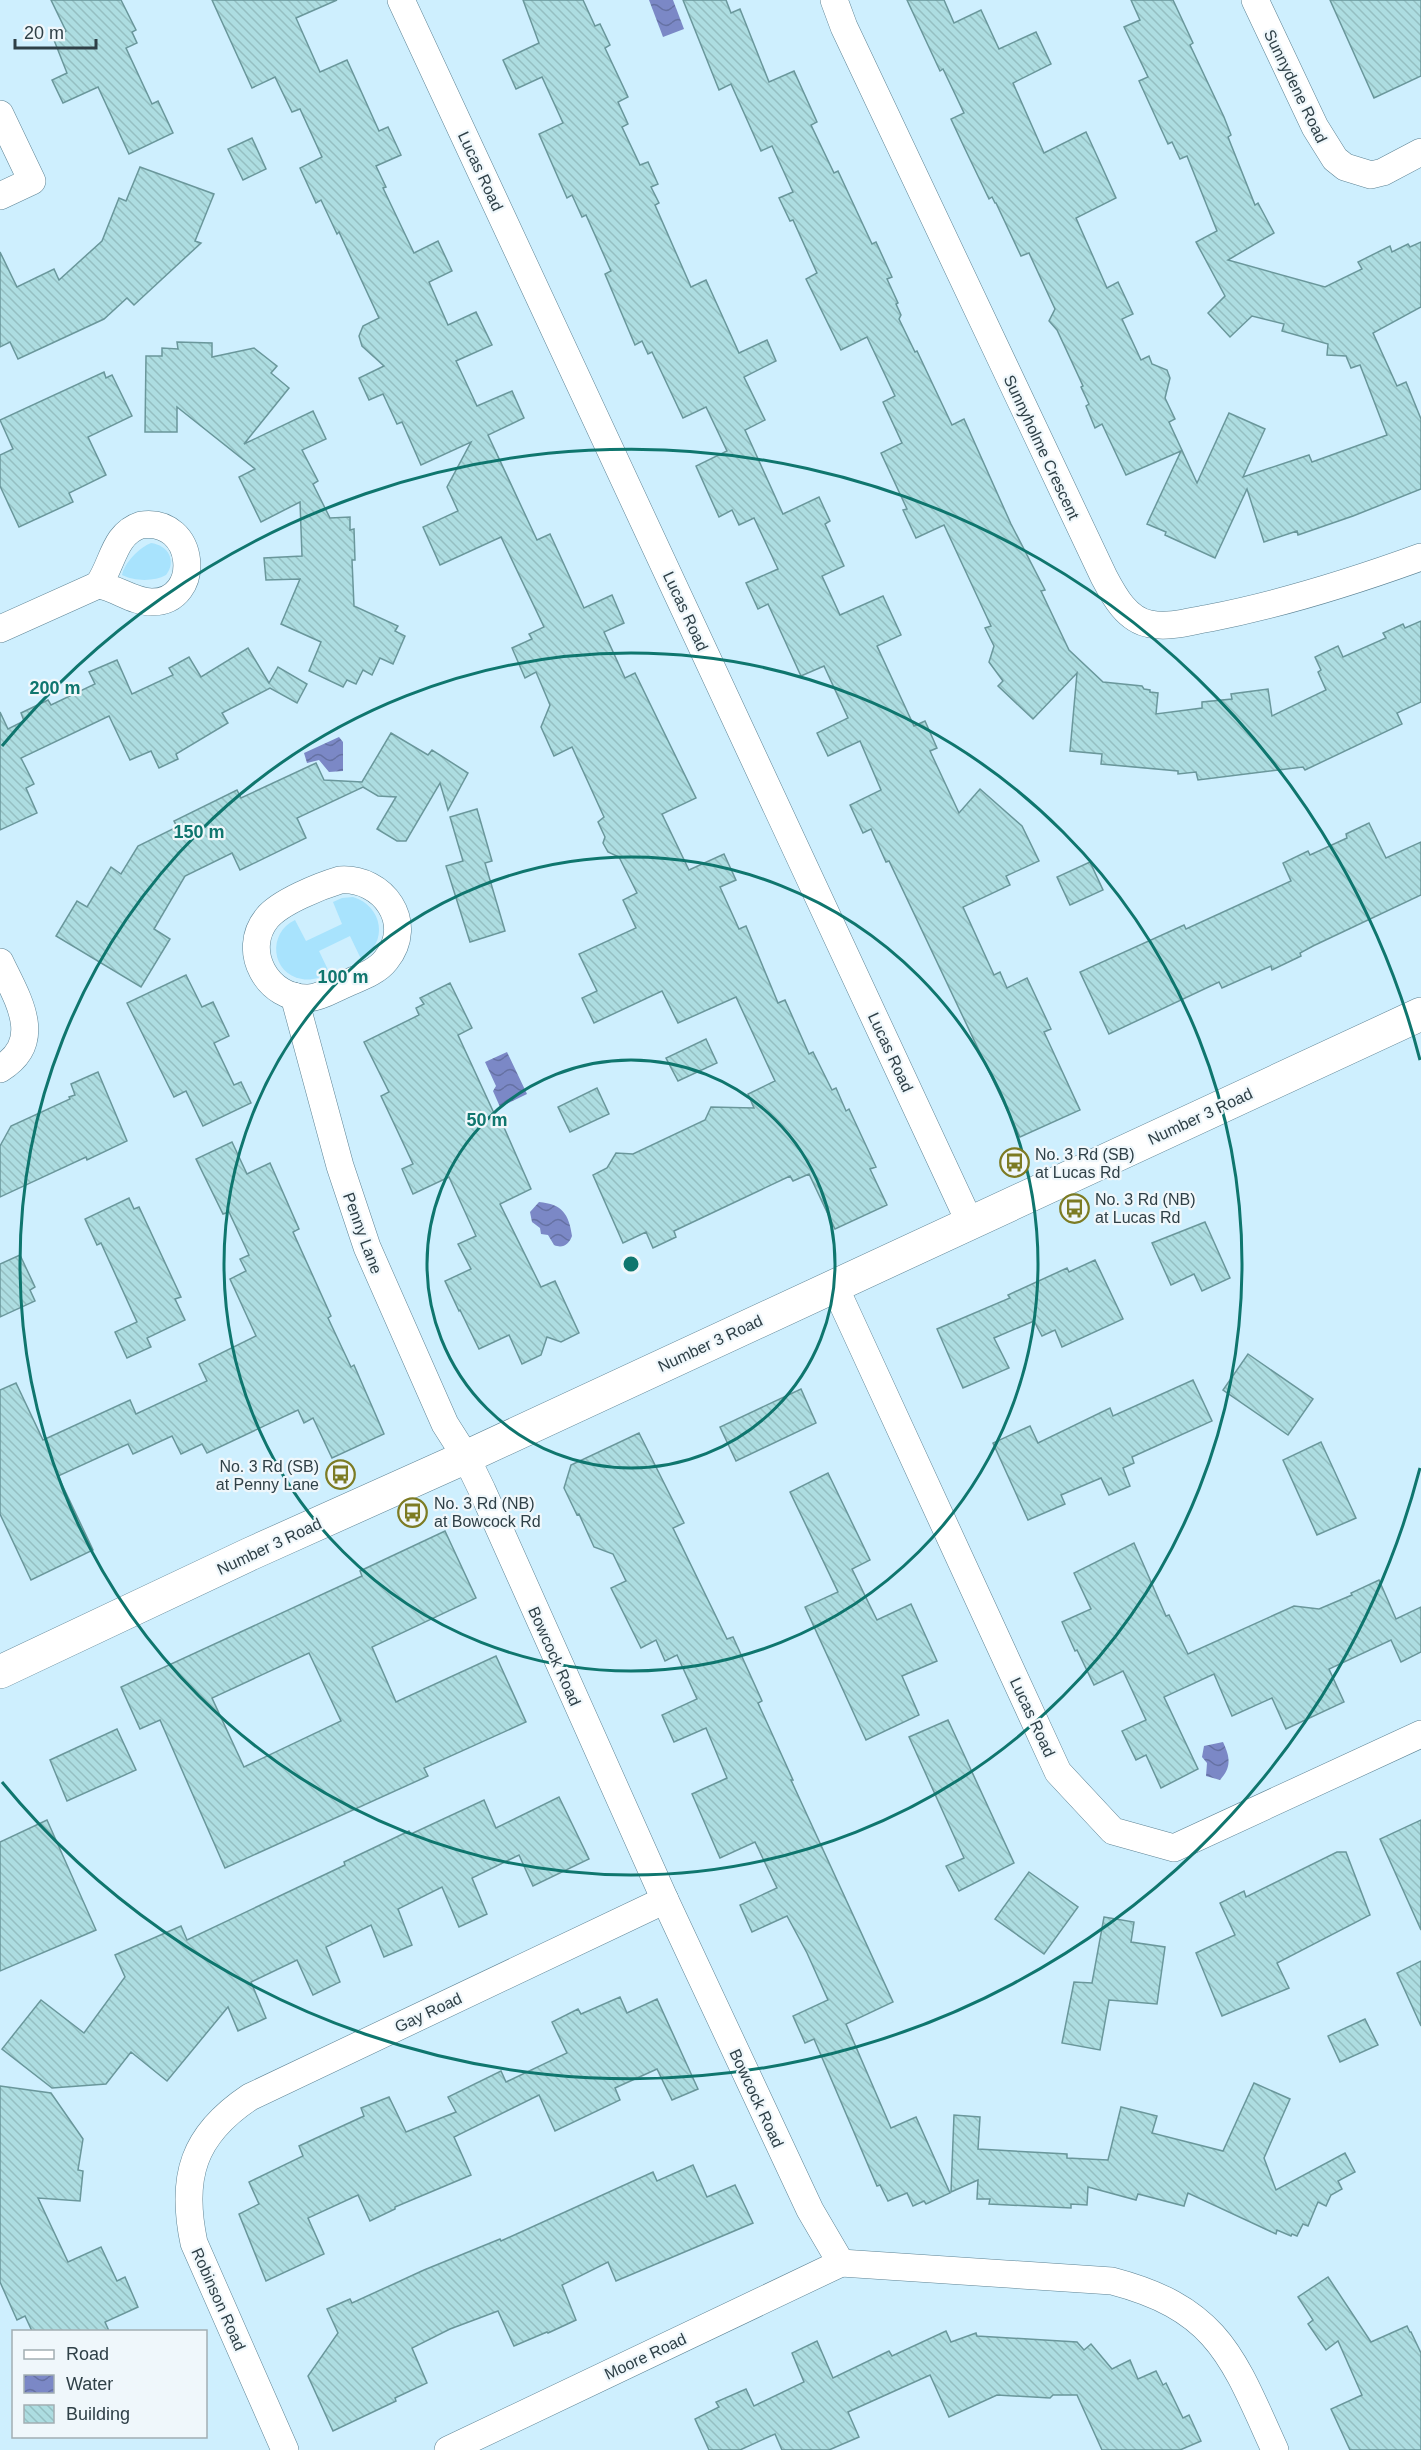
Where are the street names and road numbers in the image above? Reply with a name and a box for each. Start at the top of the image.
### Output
street label: Sunnydene Road [1261,27,1330,146]
street label: Lucas Road [455,129,506,213]
street label: Sunnyholme Crescent [1001,372,1083,523]
street label: Lucas Road [660,569,711,653]
street label: Lucas Road [865,1010,916,1094]
street label: Number 3 Road [1145,1085,1255,1148]
street label: Penny Lane [340,1190,385,1276]
street label: Number 3 Road [655,1312,765,1375]
street label: Number 3 Road [214,1515,324,1578]
street label: Bowcock Road [525,1604,584,1708]
street label: Lucas Road [1007,1675,1058,1759]
street label: Gay Road [392,1990,464,2035]
street label: Bowcock Road [726,2046,787,2150]
street label: Robinson Road [188,2245,249,2353]
street label: Moore Road [602,2330,689,2383]

